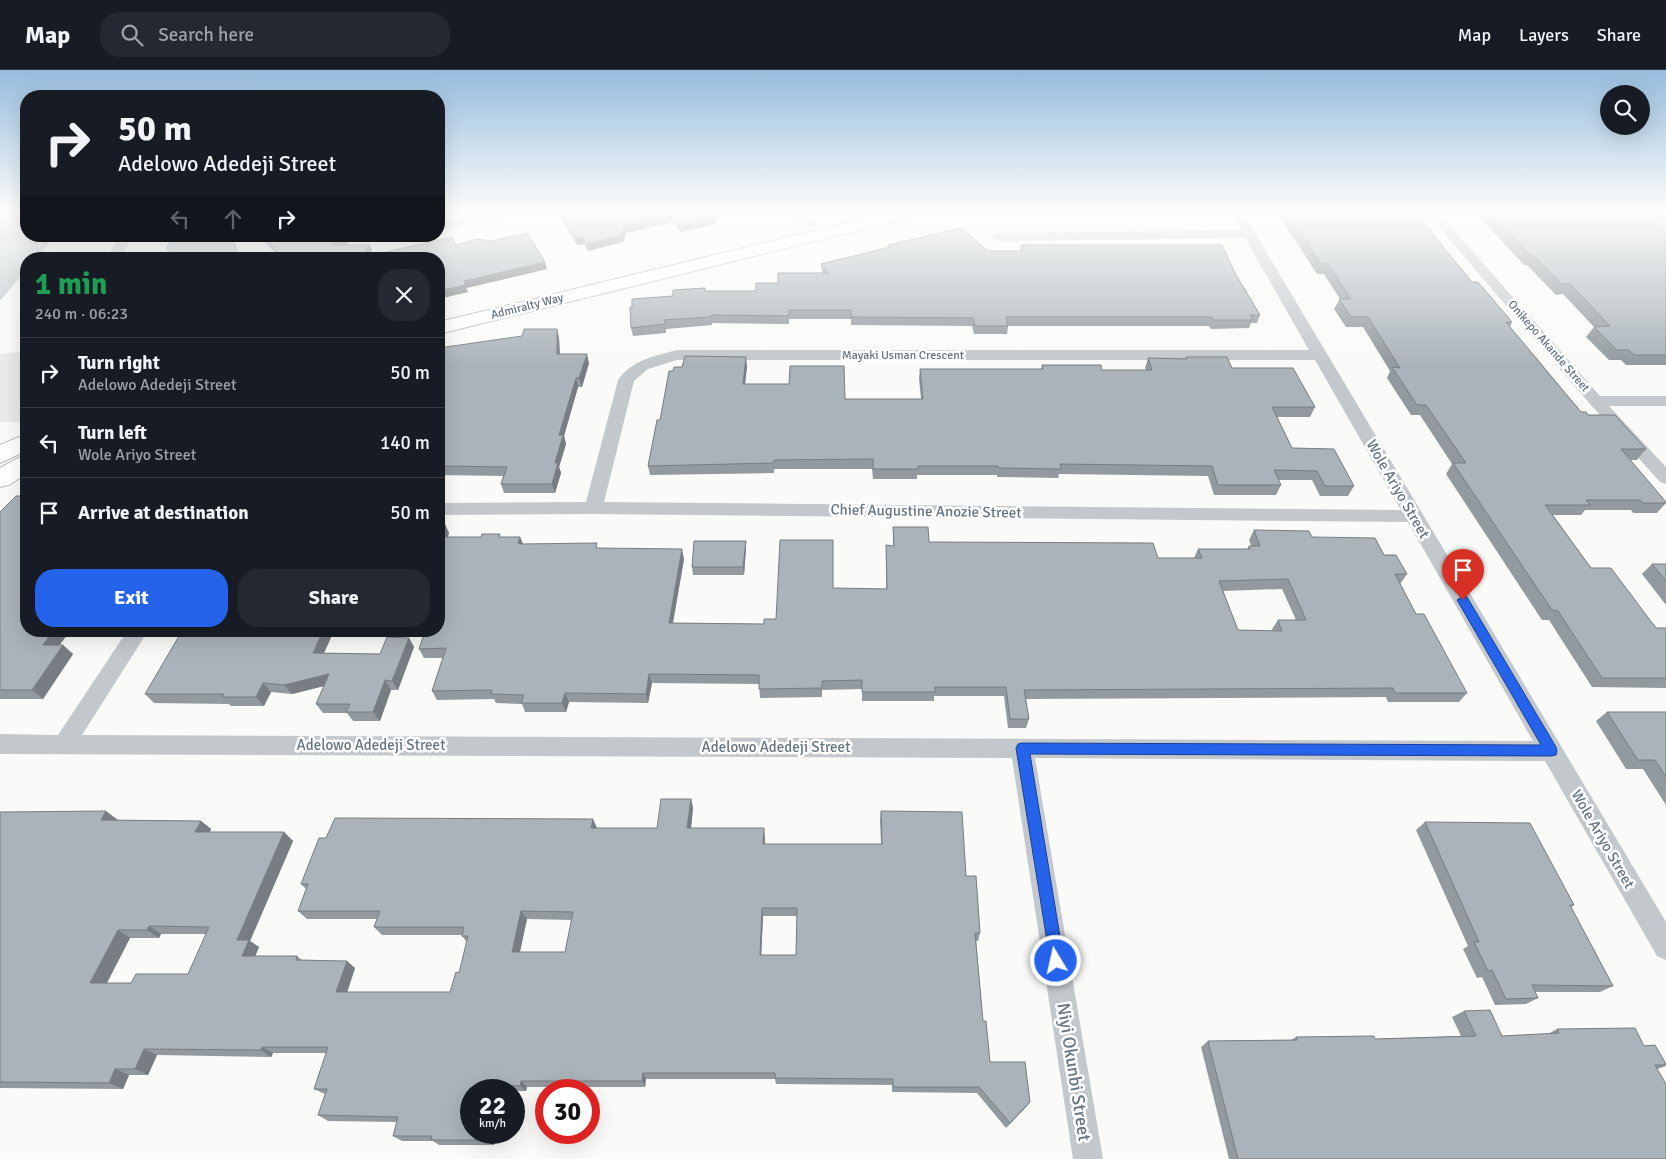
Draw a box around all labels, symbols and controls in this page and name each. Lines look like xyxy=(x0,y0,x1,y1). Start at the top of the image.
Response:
search box xyxy=(100,12,450,57)
text: Map xyxy=(25,20,70,50)
icon: search xyxy=(118,21,146,49)
text: Search here xyxy=(158,23,254,47)
text: Map xyxy=(1458,24,1491,46)
text: Layers xyxy=(1519,24,1569,46)
text: Share xyxy=(1597,24,1641,46)
map controls xyxy=(1600,85,1650,135)
button: search xyxy=(1600,85,1650,135)
text: 50 m xyxy=(118,107,192,150)
icon: right xyxy=(35,110,100,175)
text: Adelowo Adedeji Street xyxy=(118,150,336,177)
icon: left xyxy=(166,205,194,233)
icon: ahead xyxy=(219,205,247,233)
icon: right xyxy=(272,205,300,233)
text: 1 min xyxy=(35,266,107,303)
button: close xyxy=(378,269,430,321)
street label: Admiralty Way xyxy=(489,290,565,323)
street label: Onikepo Akande Street xyxy=(1505,297,1593,395)
text: 240 m · 06:23 xyxy=(35,304,128,324)
street label: Mayaki Usman Crescent xyxy=(842,348,964,363)
text: Turn right xyxy=(78,351,160,375)
icon: right xyxy=(35,359,63,387)
text: 50 m xyxy=(390,361,430,385)
text: Adelowo Adedeji Street xyxy=(78,375,237,395)
text: Turn left xyxy=(78,421,147,445)
icon: left xyxy=(35,429,63,457)
text: 140 m xyxy=(380,431,430,455)
street label: Wole Ariyo Street xyxy=(1362,436,1434,542)
text: Wole Ariyo Street xyxy=(78,445,196,465)
icon: arrive xyxy=(35,499,63,527)
street label: Chief Augustine Anozie Street xyxy=(830,500,1022,522)
text: Arrive at destination xyxy=(78,501,249,525)
text: 50 m xyxy=(390,501,430,525)
pin xyxy=(1442,549,1484,600)
icon: arrive xyxy=(1449,556,1477,584)
button: Exit xyxy=(35,569,228,627)
button: Share xyxy=(238,569,430,627)
street label: Adelowo Adedeji Street xyxy=(297,736,445,754)
street label: Adelowo Adedeji Street xyxy=(702,738,850,756)
street label: Wole Ariyo Street xyxy=(1567,786,1639,892)
position arrow xyxy=(1029,934,1081,986)
street label: Niyi Okunbi Street xyxy=(1052,1001,1096,1143)
speed limit sign: 30 xyxy=(535,1079,600,1144)
text: 22 xyxy=(479,1090,506,1121)
text: km/h xyxy=(479,1116,506,1131)

